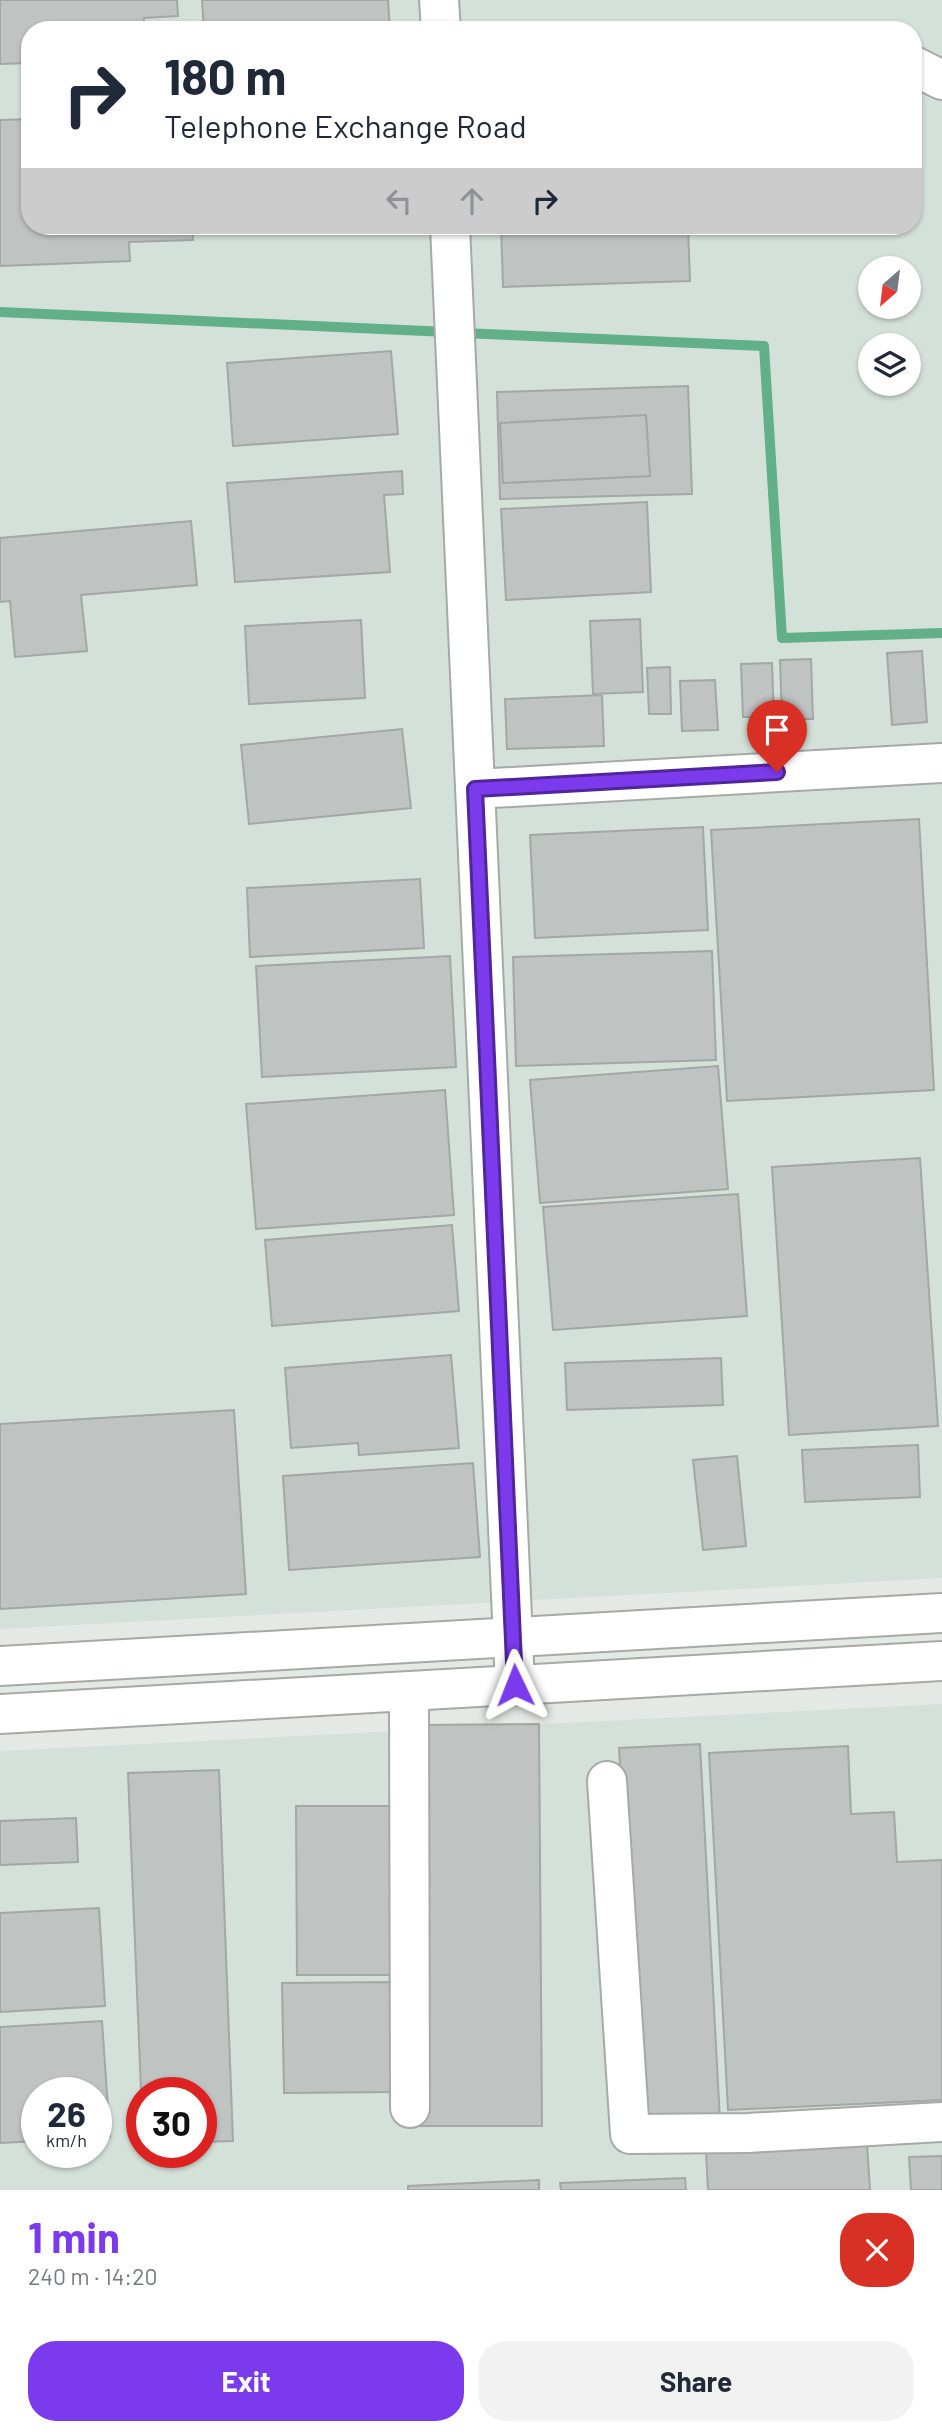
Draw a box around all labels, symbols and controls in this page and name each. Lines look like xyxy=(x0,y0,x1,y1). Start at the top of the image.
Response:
text: 180 m xyxy=(164,46,287,105)
icon: right xyxy=(49,49,140,140)
text: Telephone Exchange Road xyxy=(164,106,527,144)
icon: left xyxy=(380,182,418,220)
icon: ahead xyxy=(453,182,491,220)
icon: right xyxy=(526,182,564,220)
north arrow xyxy=(858,256,920,318)
map controls xyxy=(858,256,921,396)
button: layers xyxy=(858,333,921,396)
pin xyxy=(747,700,807,772)
icon: arrive xyxy=(758,711,796,749)
position arrow xyxy=(478,1648,552,1722)
speed limit sign: 30 xyxy=(126,2077,217,2168)
text: 26 xyxy=(47,2092,86,2134)
text: km/h xyxy=(46,2129,87,2151)
text: 1 min xyxy=(28,2211,120,2261)
button: close xyxy=(840,2213,914,2287)
text: 240 m · 14:20 xyxy=(28,2262,158,2290)
button: Exit xyxy=(28,2341,464,2421)
button: Share xyxy=(478,2341,914,2421)

